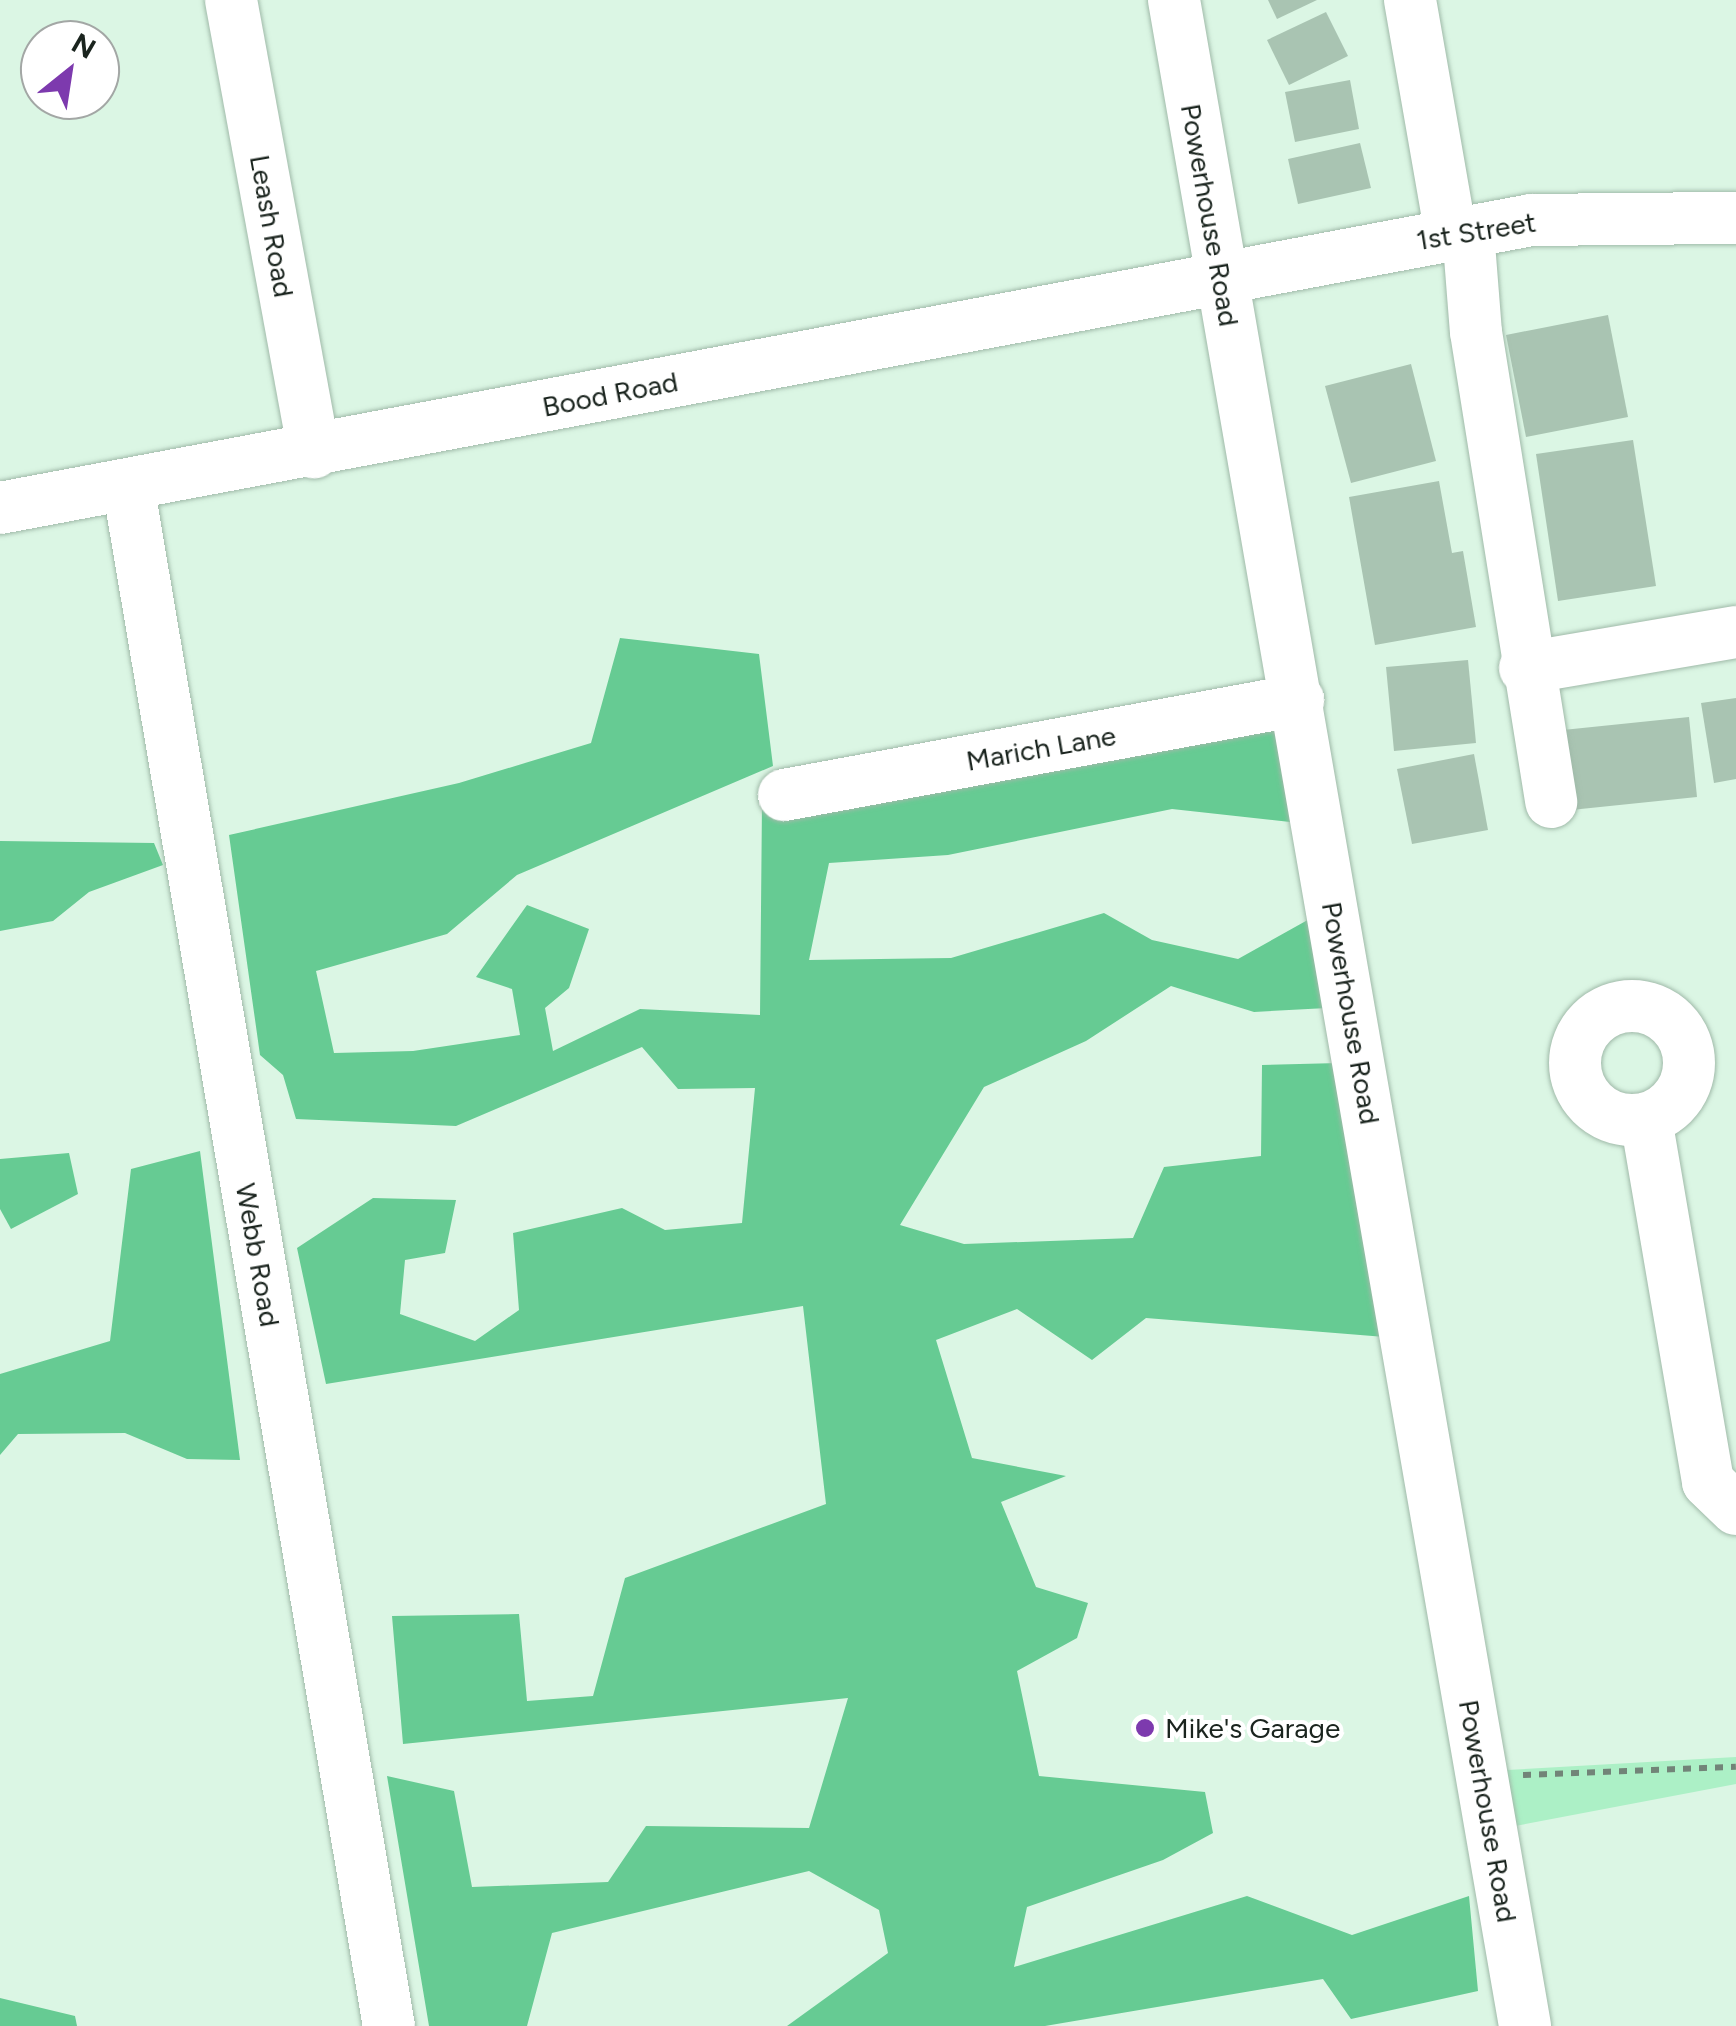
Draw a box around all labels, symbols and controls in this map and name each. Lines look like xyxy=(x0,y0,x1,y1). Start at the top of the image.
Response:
north arrow xyxy=(20,20,120,120)
text: N xyxy=(66,26,102,66)
street label: Powerhouse Road xyxy=(1174,101,1246,329)
street label: Leash Road xyxy=(243,152,301,300)
street label: 1st Street xyxy=(1414,205,1538,257)
street label: Bood Road xyxy=(539,364,681,424)
street label: Marich Lane xyxy=(964,718,1118,778)
street label: Powerhouse Road xyxy=(1315,899,1387,1127)
street label: Webb Road xyxy=(229,1181,287,1329)
street label: Powerhouse Road xyxy=(1452,1697,1524,1925)
place label: Mike's Garage xyxy=(1165,1711,1340,1745)
marker: Mike's Garage xyxy=(1134,1717,1156,1739)

